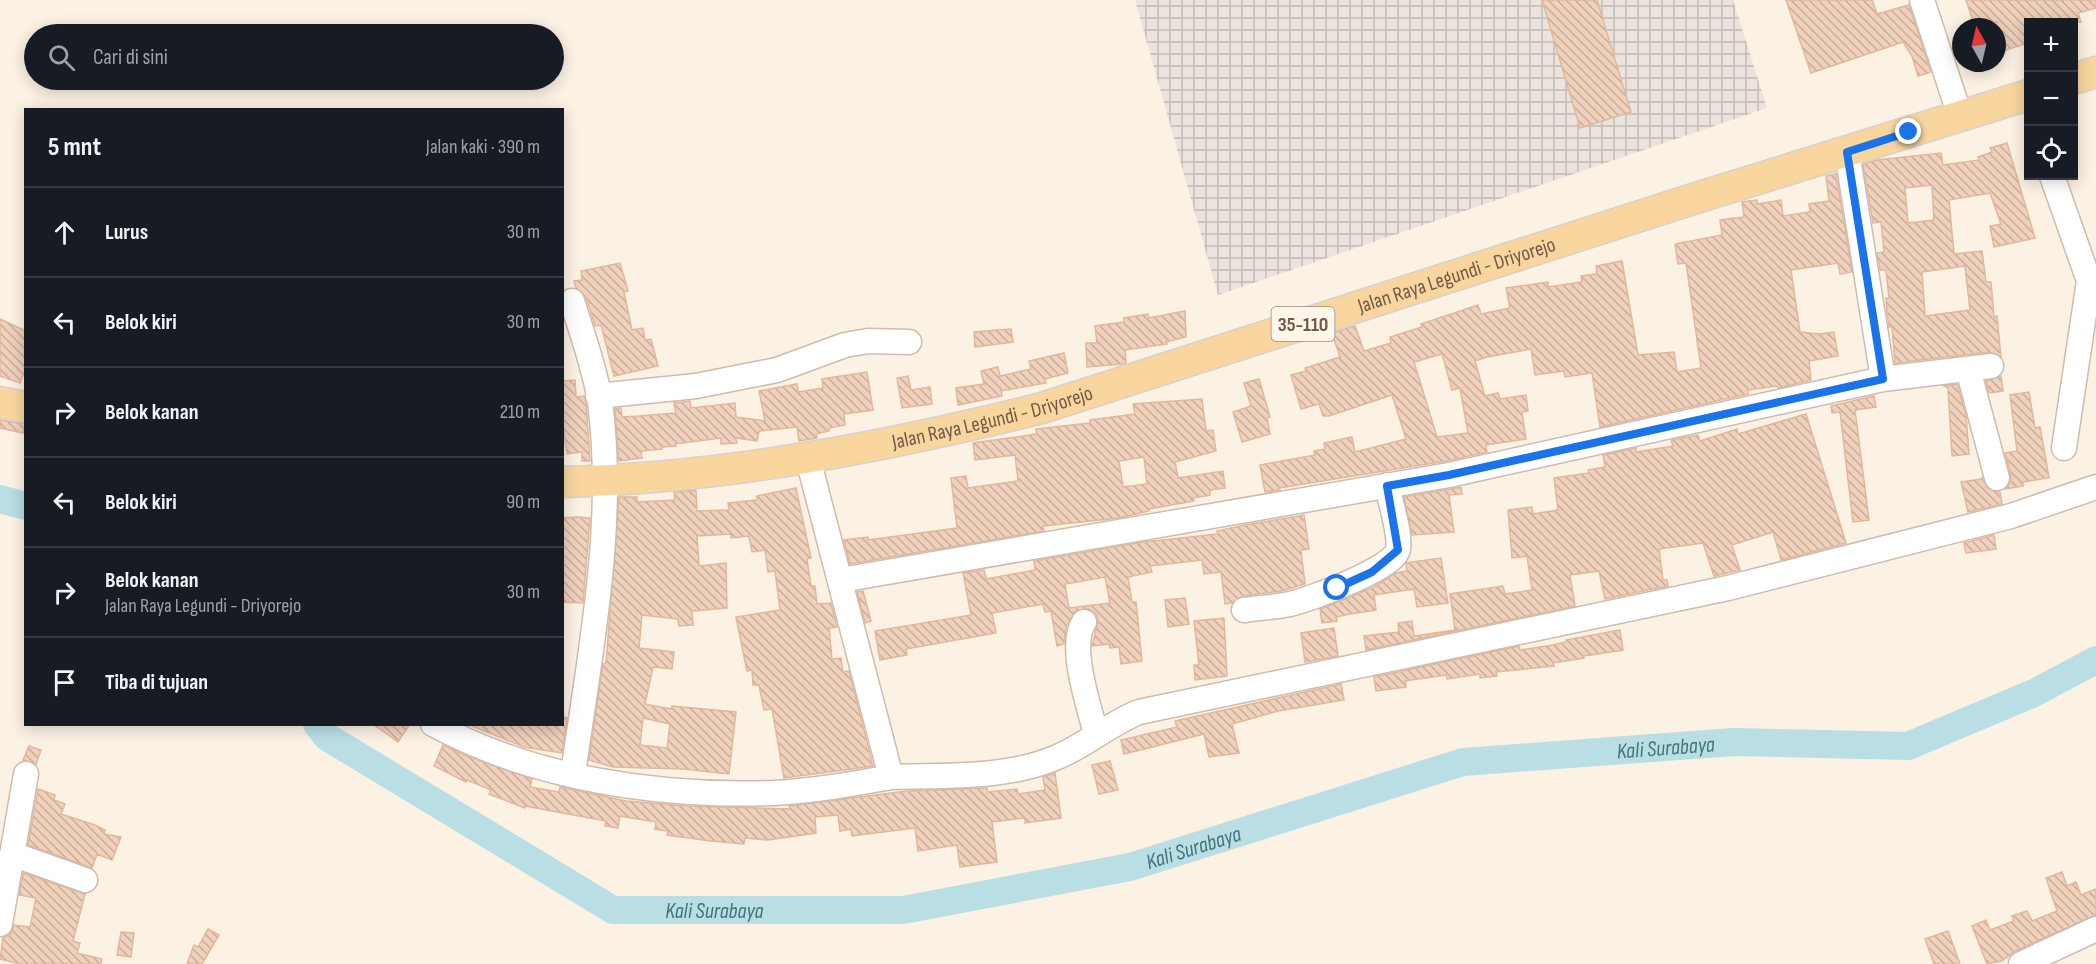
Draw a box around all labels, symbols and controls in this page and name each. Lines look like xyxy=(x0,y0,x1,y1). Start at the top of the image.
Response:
north arrow xyxy=(1952,18,2006,72)
map controls xyxy=(2024,18,2078,180)
button: + xyxy=(2024,18,2078,72)
search box xyxy=(24,24,564,90)
icon: search xyxy=(45,41,78,74)
text: Cari di sini xyxy=(93,44,168,71)
button: − xyxy=(2024,72,2078,126)
route end xyxy=(1895,118,1921,144)
button: locate xyxy=(2024,126,2078,180)
text: 5 mnt xyxy=(48,132,101,163)
text: Jalan kaki · 390 m xyxy=(426,135,540,159)
icon: ahead xyxy=(48,216,81,249)
text: Lurus xyxy=(105,219,148,246)
text: 30 m xyxy=(507,220,540,244)
street label: Jalan Raya Legundi - Driyorejo xyxy=(1354,232,1559,319)
icon: left xyxy=(48,306,81,339)
road number: 35-110 xyxy=(1272,307,1334,341)
text: Belok kiri xyxy=(105,309,177,336)
text: 30 m xyxy=(507,310,540,334)
street label: Jalan Raya Legundi - Driyorejo xyxy=(889,381,1096,455)
icon: right xyxy=(48,396,81,429)
text: Belok kanan xyxy=(105,399,198,426)
text: 210 m xyxy=(500,400,540,424)
icon: left xyxy=(48,486,81,519)
text: Belok kiri xyxy=(105,489,177,516)
text: 90 m xyxy=(506,490,540,514)
text: Belok kanan xyxy=(105,567,198,594)
route start xyxy=(1323,574,1349,600)
icon: right xyxy=(48,576,81,609)
text: 30 m xyxy=(507,580,540,604)
text: Jalan Raya Legundi - Driyorejo xyxy=(105,594,301,618)
icon: arrive xyxy=(48,666,81,699)
text: Tiba di tujuan xyxy=(105,669,208,696)
water label: Kali Surabaya xyxy=(1616,731,1716,766)
water label: Kali Surabaya xyxy=(1143,821,1245,876)
water label: Kali Surabaya xyxy=(665,898,763,925)

